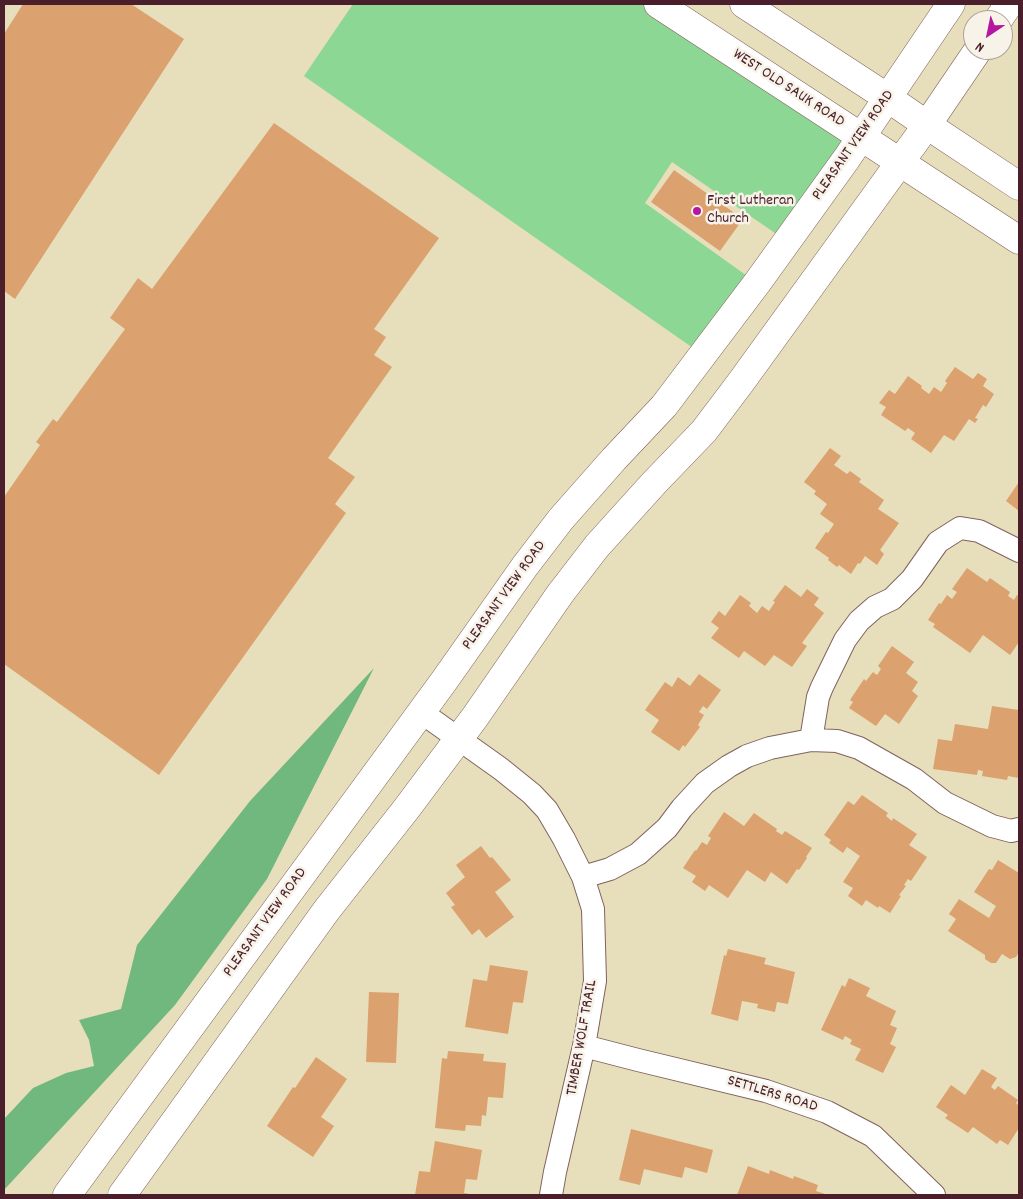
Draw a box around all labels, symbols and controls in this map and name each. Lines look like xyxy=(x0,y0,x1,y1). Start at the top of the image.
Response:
north arrow xyxy=(963,10,1013,60)
text: N xyxy=(972,36,989,57)
street label: WEST OLD SAUK ROAD xyxy=(728,46,848,132)
street label: PLEASANT VIEW ROAD xyxy=(809,87,899,205)
place label: First Lutheran Church xyxy=(707,192,794,230)
marker: First Lutheran Church xyxy=(691,205,703,217)
street label: PLEASANT VIEW ROAD xyxy=(459,538,551,654)
street label: PLEASANT VIEW ROAD xyxy=(220,865,312,981)
street label: TIMBER WOLF TRAIL xyxy=(563,979,603,1097)
street label: SETTLERS ROAD xyxy=(725,1072,819,1118)

